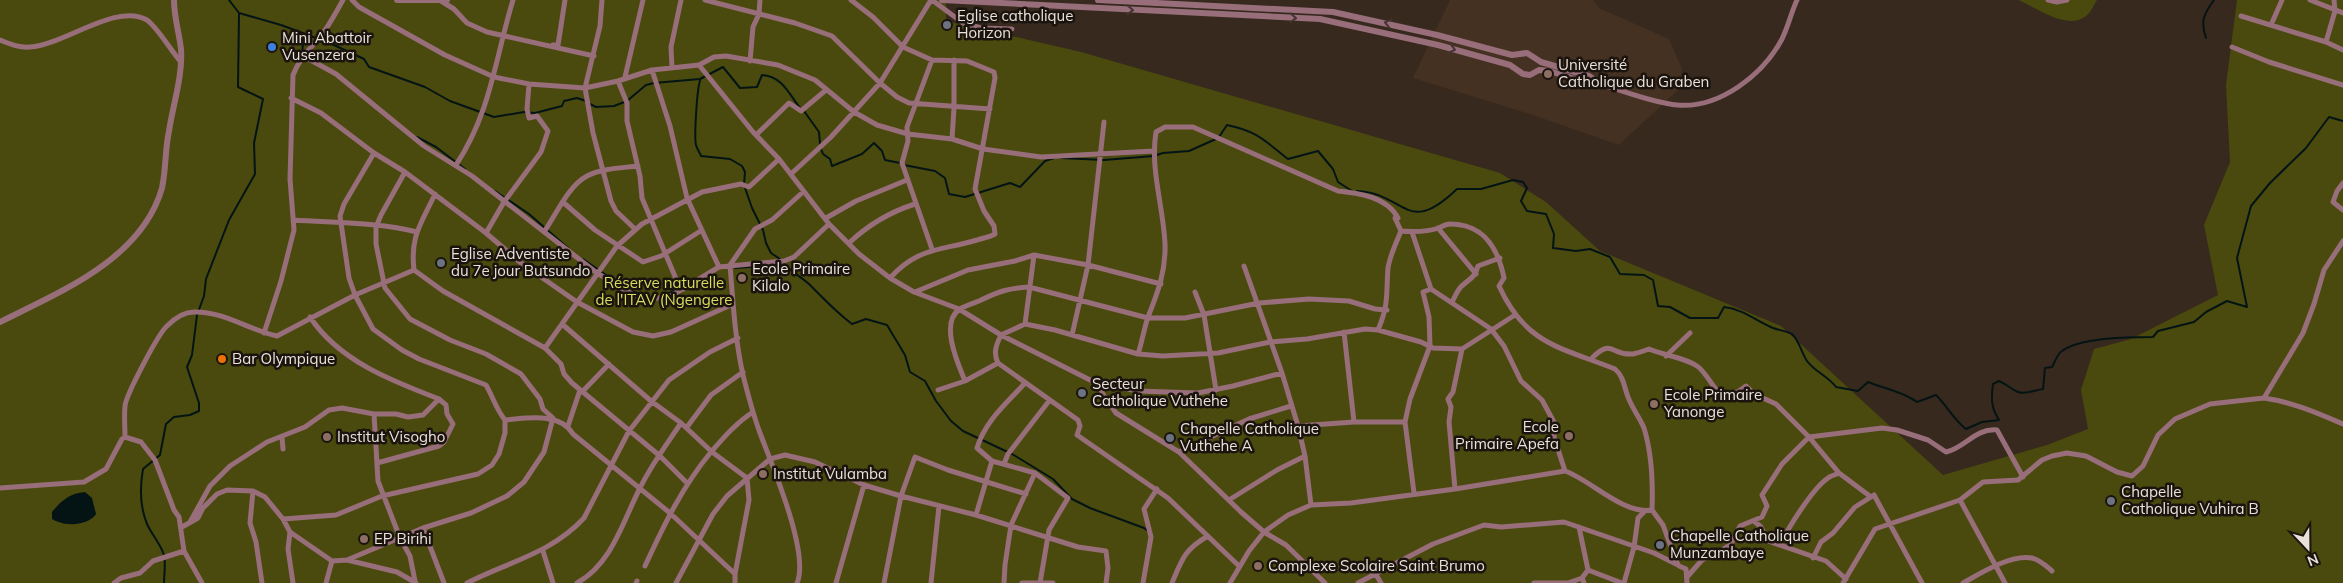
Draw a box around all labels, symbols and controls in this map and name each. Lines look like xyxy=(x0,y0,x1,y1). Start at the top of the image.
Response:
one-way arrow xyxy=(1127,4,1135,15)
place label: Eglise catholique Horizon xyxy=(957,6,1073,42)
one-way arrow xyxy=(1289,12,1297,23)
one-way arrow xyxy=(1384,18,1393,29)
marker: Eglise catholique Horizon xyxy=(941,19,953,31)
place label: Mini Abattoir Vusenzera xyxy=(282,28,372,64)
marker: Mini Abattoir Vusenzera xyxy=(266,41,278,53)
one-way arrow xyxy=(1447,43,1456,54)
place label: Université Catholique du Graben xyxy=(1558,55,1709,91)
marker: Université Catholique du Graben xyxy=(1542,68,1554,80)
place label: Eglise Adventiste du 7e jour Butsundo xyxy=(451,244,590,280)
marker: Eglise Adventiste du 7e jour Butsundo xyxy=(435,257,447,269)
place label: Ecole Primaire Kilalo xyxy=(752,259,850,295)
marker: Ecole Primaire Kilalo xyxy=(736,272,748,284)
park label: Réserve naturelle de l'ITAV (Ngengere xyxy=(595,273,733,309)
place label: Bar Olympique xyxy=(232,349,335,368)
marker: Bar Olympique xyxy=(216,353,228,365)
place label: Secteur Catholique Vuthehe xyxy=(1092,374,1228,410)
place label: Ecole Primaire Yanonge xyxy=(1663,385,1762,421)
marker: Secteur Catholique Vuthehe xyxy=(1076,387,1088,399)
marker: Ecole Primaire Yanonge xyxy=(1648,398,1660,410)
place label: Ecole Primaire Apefa xyxy=(1455,417,1559,453)
place label: Chapelle Catholique Vuthehe A xyxy=(1180,419,1319,455)
place label: Institut Visogho xyxy=(337,427,445,446)
marker: Ecole Primaire Apefa xyxy=(1563,430,1575,442)
marker: Institut Visogho xyxy=(321,431,333,443)
marker: Chapelle Catholique Vuthehe A xyxy=(1164,432,1176,444)
place label: Institut Vulamba xyxy=(773,464,887,483)
marker: Institut Vulamba xyxy=(757,468,769,480)
place label: Chapelle Catholique Vuhira B xyxy=(2121,482,2259,518)
marker: Chapelle Catholique Vuhira B xyxy=(2105,495,2117,507)
north arrow xyxy=(2283,523,2333,573)
place label: Chapelle Catholique Munzambaye xyxy=(1670,526,1809,562)
place label: EP Birihi xyxy=(374,529,432,548)
marker: EP Birihi xyxy=(358,533,370,545)
marker: Chapelle Catholique Munzambaye xyxy=(1654,539,1666,551)
text: N xyxy=(2305,550,2321,570)
place label: Complexe Scolaire Saint Brumo xyxy=(1268,556,1485,575)
marker: Complexe Scolaire Saint Brumo xyxy=(1252,560,1264,572)

